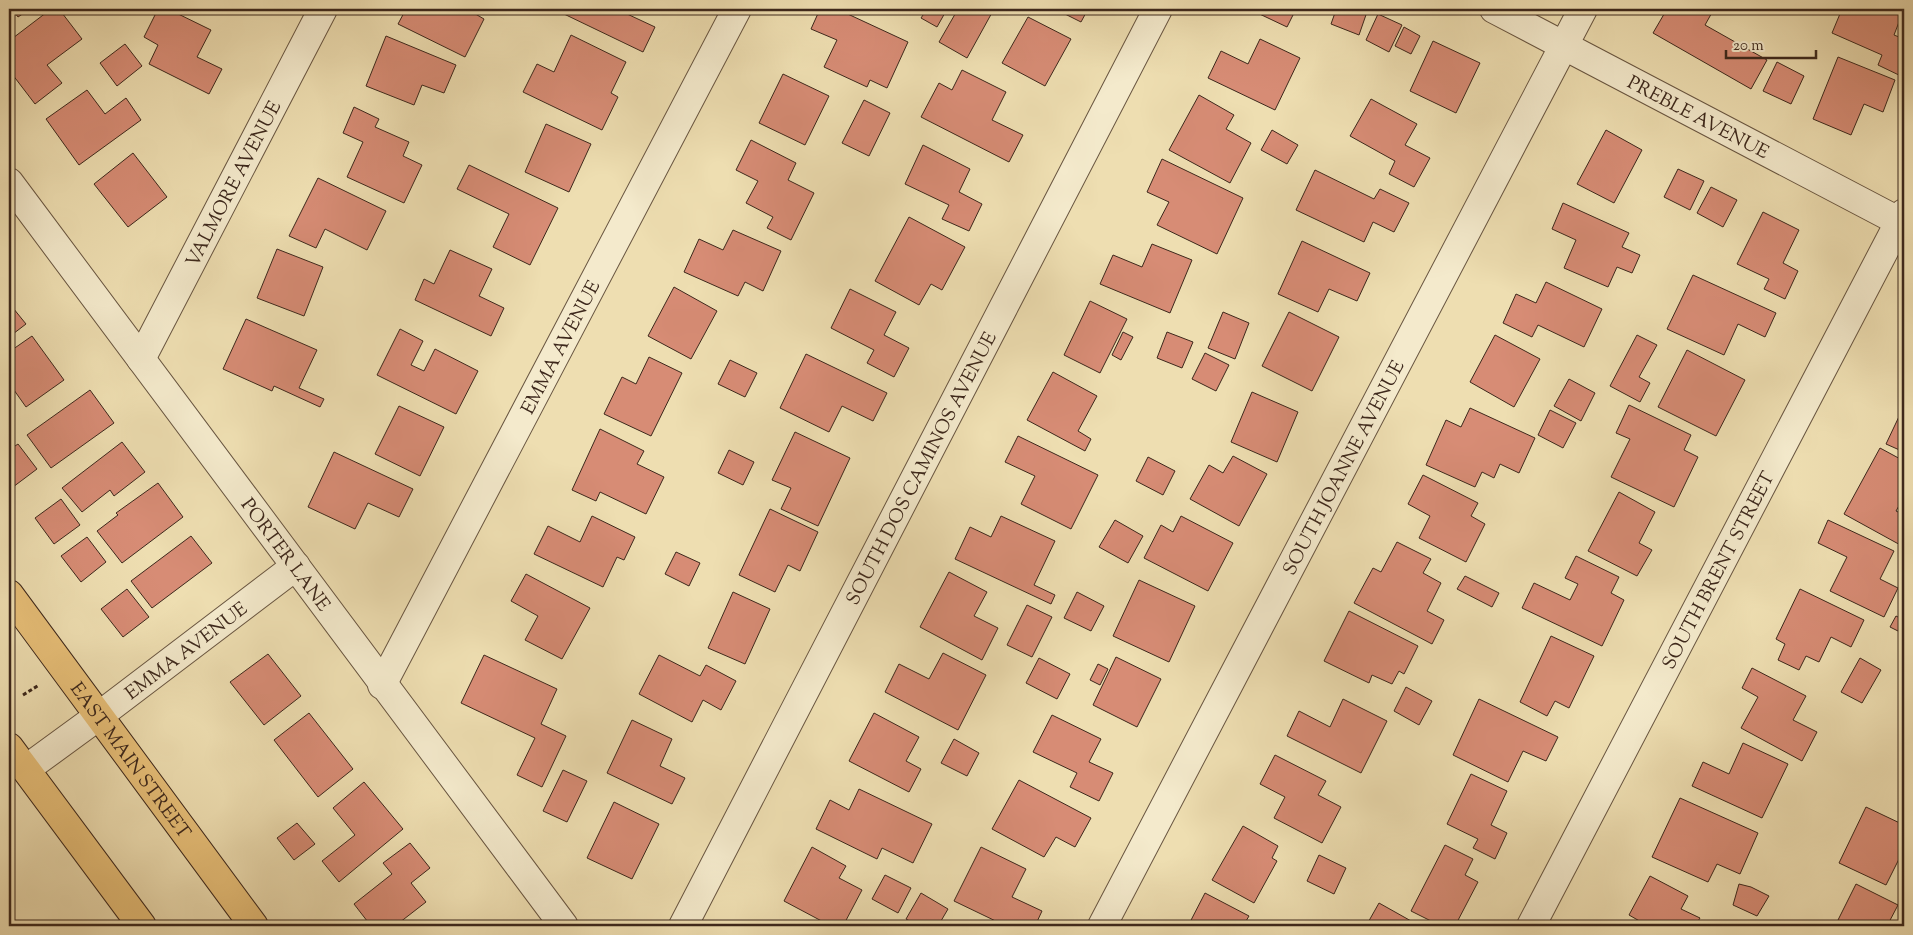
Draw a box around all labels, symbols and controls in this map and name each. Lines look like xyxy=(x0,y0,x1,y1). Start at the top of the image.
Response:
scale bar xyxy=(1726,28,1816,60)
text: 20 m xyxy=(1733,36,1764,57)
street label: PREBLE AVENUE xyxy=(1622,70,1773,167)
street label: VALMORE AVENUE xyxy=(180,96,289,272)
street label: EMMA AVENUE xyxy=(516,276,608,420)
street label: SOUTH DOS CAMINOS AVENUE xyxy=(841,327,1005,610)
street label: SOUTH JOANNE AVENUE xyxy=(1277,356,1413,581)
street label: SOUTH BRENT STREET xyxy=(1657,467,1782,675)
street label: PORTER LANE xyxy=(233,493,336,618)
street label: EMMA AVENUE xyxy=(120,596,254,707)
street label: EAST MAIN STREET xyxy=(62,677,196,845)

